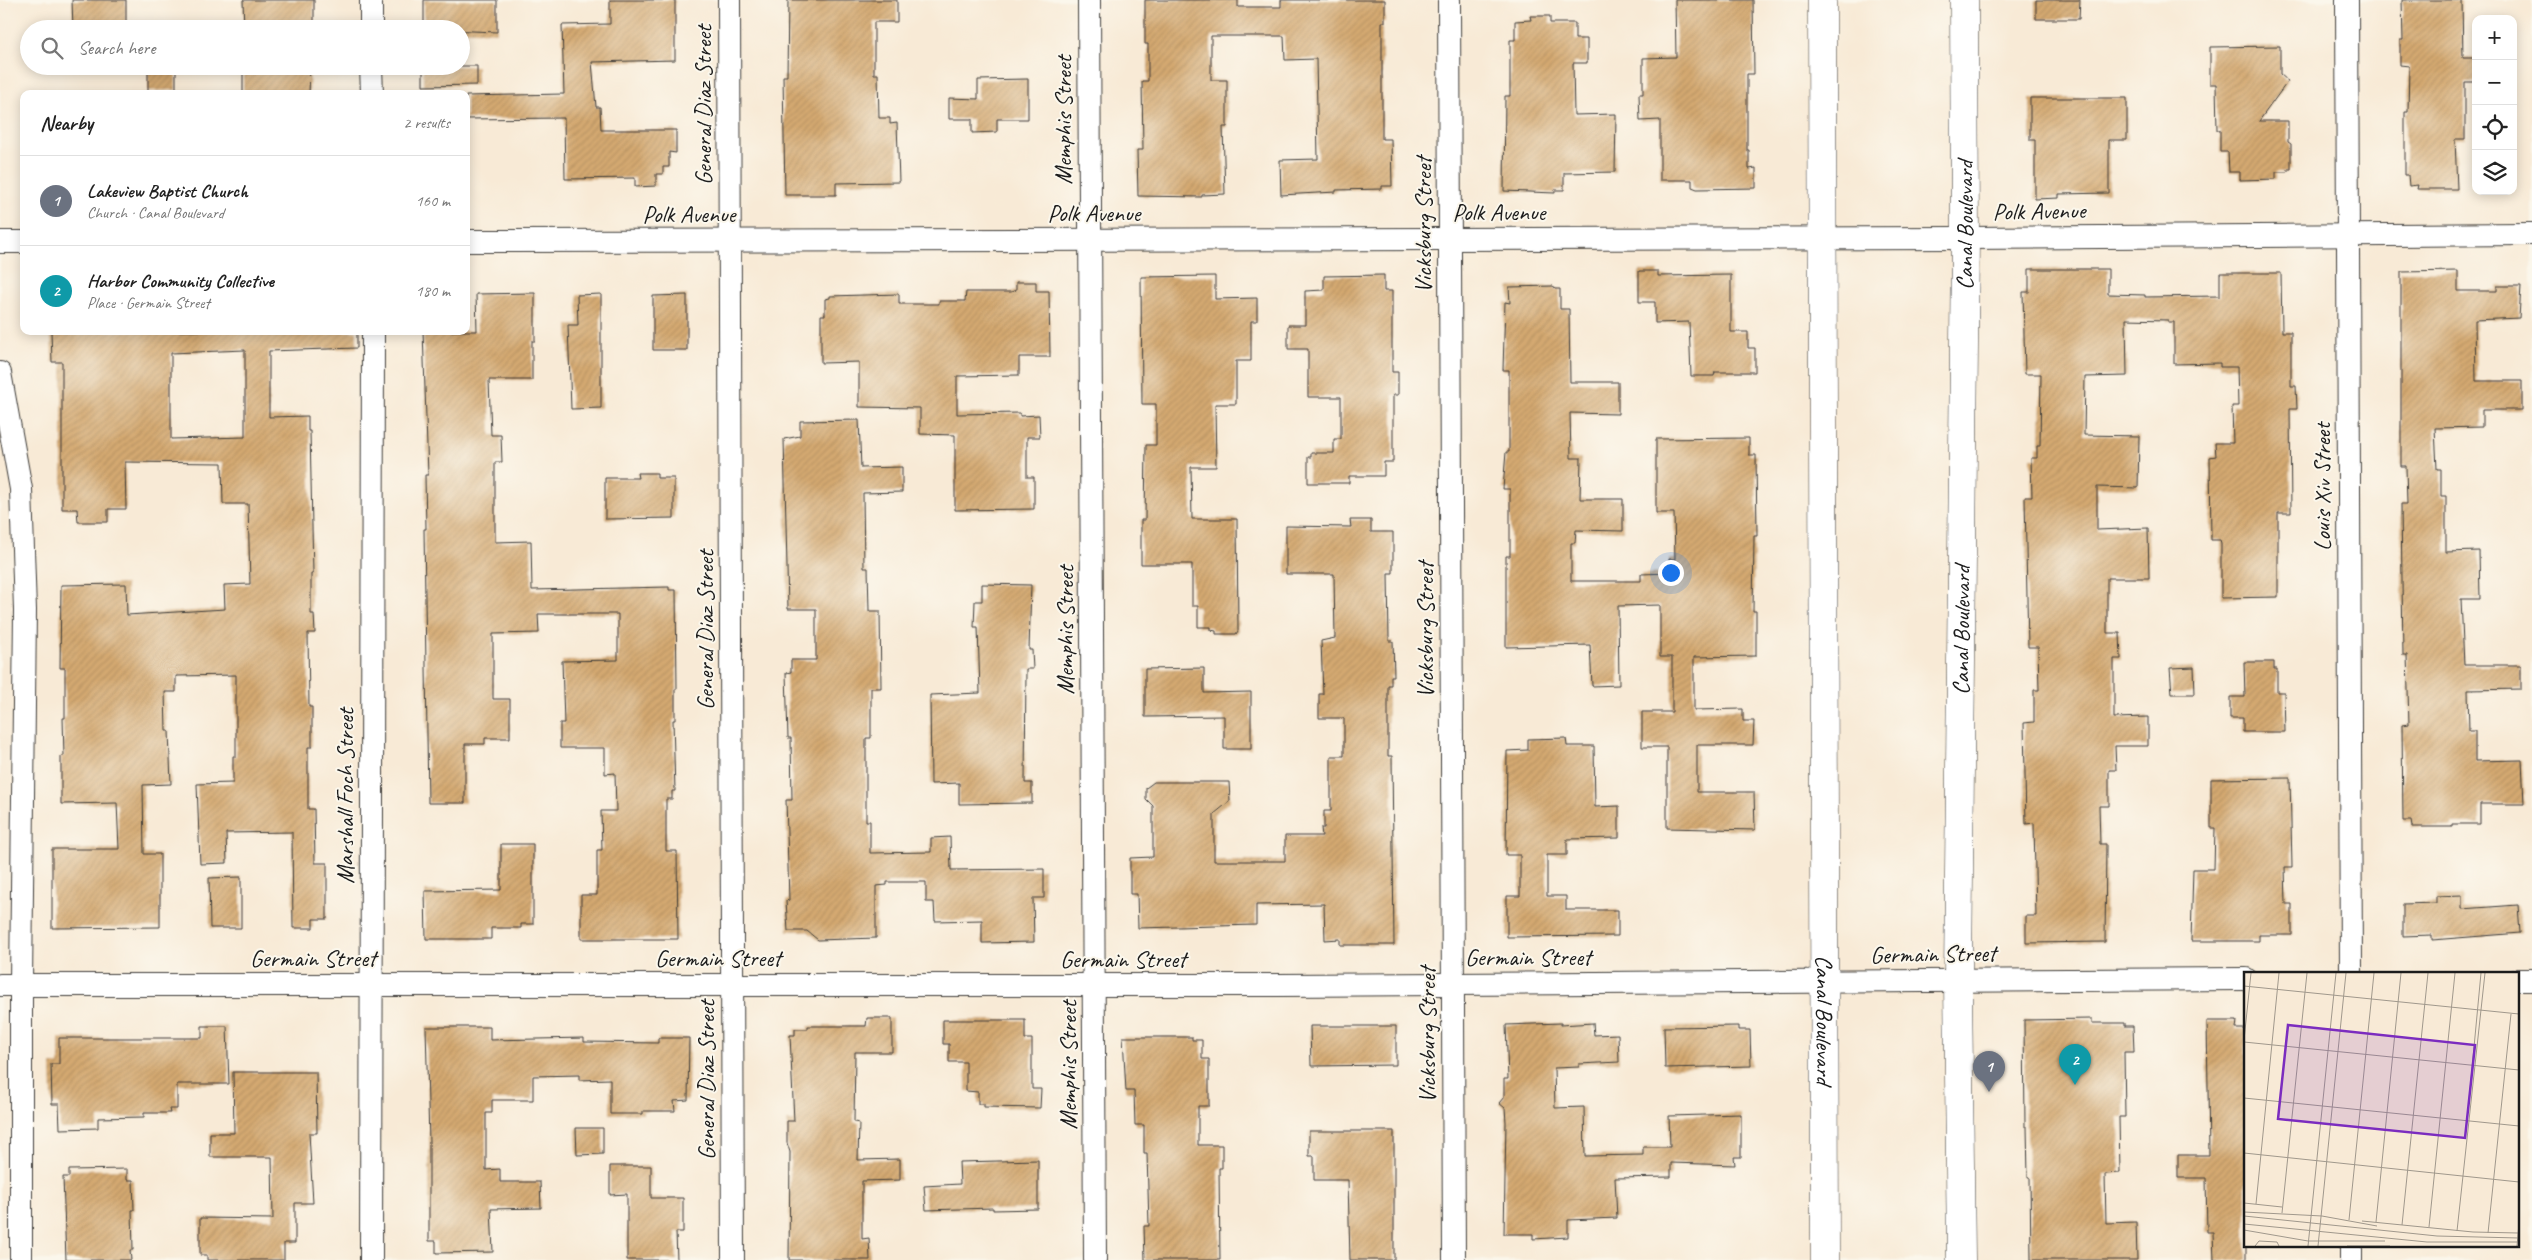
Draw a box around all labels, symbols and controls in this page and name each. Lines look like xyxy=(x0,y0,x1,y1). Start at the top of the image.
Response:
map controls xyxy=(2472,15,2517,195)
button: + xyxy=(2472,15,2517,60)
search box xyxy=(20,20,470,75)
street label: General Diaz Street xyxy=(688,23,718,185)
icon: search xyxy=(38,34,66,62)
text: Search here xyxy=(78,36,155,60)
street label: Memphis Street xyxy=(1048,54,1078,184)
button: − xyxy=(2472,60,2517,105)
button: locate xyxy=(2472,105,2517,150)
text: Nearby xyxy=(40,110,93,136)
text: 2 results xyxy=(403,113,450,133)
button: layers xyxy=(2472,150,2517,195)
street label: Vicksburg Street xyxy=(1408,154,1438,293)
street label: Canal Boulevard xyxy=(1950,157,1980,290)
text: Lakeview Baptist Church xyxy=(87,179,248,203)
text: 1 xyxy=(52,191,60,211)
text: 160 m xyxy=(416,191,450,211)
street label: Polk Avenue xyxy=(1992,195,2088,227)
street label: Polk Avenue xyxy=(1453,197,1548,227)
street label: Polk Avenue xyxy=(1048,198,1143,228)
street label: Polk Avenue xyxy=(643,199,738,229)
text: Church · Canal Boulevard xyxy=(87,203,224,223)
text: Harbor Community Collective xyxy=(87,269,274,293)
text: 2 xyxy=(52,281,60,301)
text: 180 m xyxy=(416,281,450,301)
text: Place · Germain Street xyxy=(87,293,210,313)
street label: Louis Xiv Street xyxy=(2307,421,2337,551)
street label: General Diaz Street xyxy=(690,548,720,710)
street label: Vicksburg Street xyxy=(1410,559,1440,698)
your location xyxy=(1658,560,1684,586)
street label: Canal Boulevard xyxy=(1946,562,1977,695)
street label: Memphis Street xyxy=(1050,564,1080,694)
street label: Marshall Foch Street xyxy=(330,706,360,884)
street label: Germain Street xyxy=(1870,938,1999,970)
street label: Germain Street xyxy=(1465,942,1594,972)
street label: Germain Street xyxy=(250,943,379,973)
street label: Germain Street xyxy=(655,943,784,973)
street label: Germain Street xyxy=(1060,944,1189,974)
street label: Canal Boulevard xyxy=(1809,955,1840,1088)
street label: Vicksburg Street xyxy=(1412,964,1442,1103)
inset map xyxy=(2244,972,2520,1248)
street label: General Diaz Street xyxy=(691,998,721,1160)
street label: Memphis Street xyxy=(1053,999,1083,1129)
pin: 2 xyxy=(2059,1044,2091,1085)
pin: 1 xyxy=(1973,1051,2005,1092)

